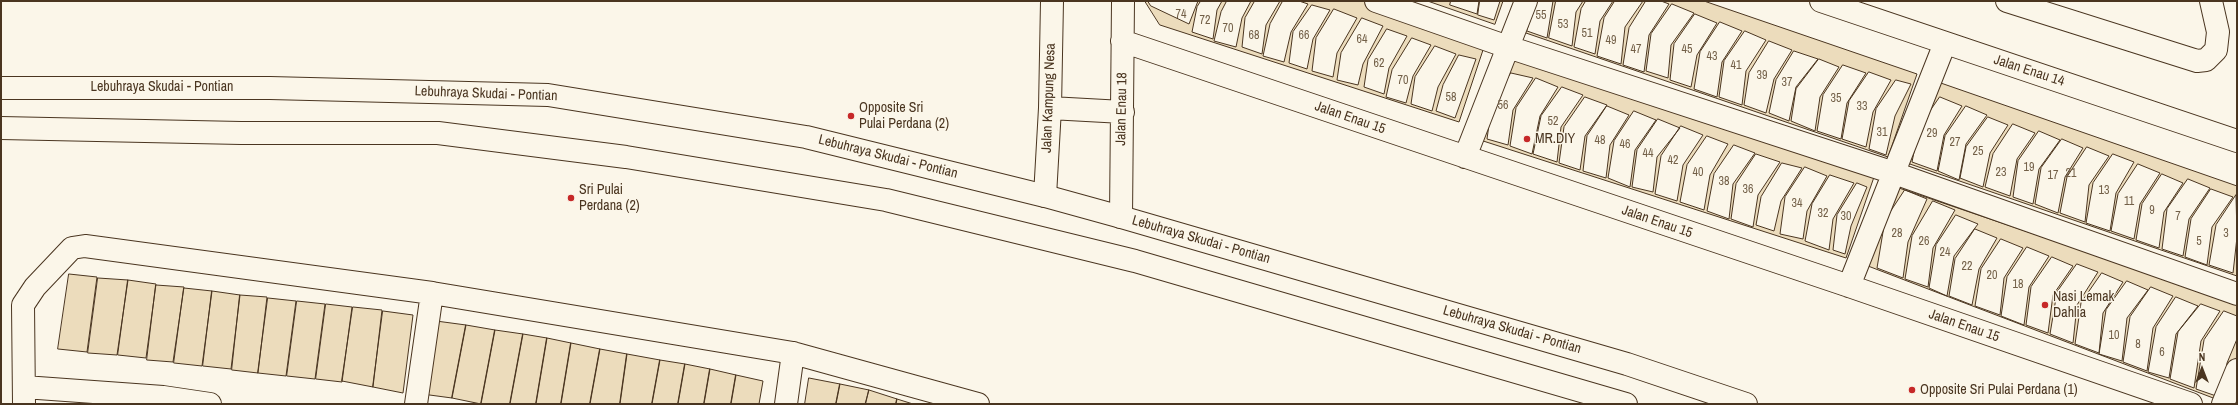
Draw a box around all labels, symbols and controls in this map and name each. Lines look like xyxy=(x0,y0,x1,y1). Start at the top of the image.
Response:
house number: 74 xyxy=(1176,8,1186,22)
house number: 55 xyxy=(1536,9,1546,23)
house number: 72 xyxy=(1200,14,1210,28)
house number: 53 xyxy=(1558,18,1568,32)
house number: 70 xyxy=(1223,22,1233,36)
house number: 51 xyxy=(1582,27,1592,41)
house number: 68 xyxy=(1249,29,1259,43)
house number: 66 xyxy=(1299,29,1309,43)
house number: 64 xyxy=(1357,33,1367,47)
house number: 49 xyxy=(1606,34,1616,48)
street label: Jalan Kampung Nesa xyxy=(1039,43,1059,153)
house number: 47 xyxy=(1631,43,1641,57)
house number: 45 xyxy=(1682,43,1692,57)
house number: 43 xyxy=(1707,50,1717,64)
street label: Jalan Enau 14 xyxy=(1991,52,2067,90)
house number: 62 xyxy=(1374,57,1384,71)
house number: 41 xyxy=(1731,59,1741,73)
house number: 39 xyxy=(1757,69,1767,83)
street label: Jalan Enau 18 xyxy=(1113,72,1131,146)
house number: 70 xyxy=(1398,74,1408,88)
house number: 37 xyxy=(1782,76,1792,90)
street label: Lebuhraya Skudai - Pontian xyxy=(91,79,233,95)
street label: Lebuhraya Skudai - Pontian xyxy=(414,83,558,105)
house number: 58 xyxy=(1446,91,1456,105)
house number: 35 xyxy=(1831,92,1841,106)
street label: Jalan Enau 15 xyxy=(1313,98,1387,138)
house number: 56 xyxy=(1498,99,1508,113)
place label: Opposite Sri Pulai Perdana (2) xyxy=(859,100,949,132)
house number: 33 xyxy=(1857,100,1867,114)
marker: Opposite Sri Pulai Perdana (2) xyxy=(846,111,856,121)
house number: 52 xyxy=(1548,115,1558,129)
house number: 31 xyxy=(1877,126,1887,140)
house number: 29 xyxy=(1927,127,1937,141)
place label: MR.DIY xyxy=(1535,131,1575,147)
street label: Lebuhraya Skudai - Pontian xyxy=(817,132,959,182)
marker: MR.DIY xyxy=(1522,134,1532,144)
house number: 48 xyxy=(1595,134,1605,148)
house number: 27 xyxy=(1950,136,1960,150)
house number: 46 xyxy=(1620,138,1630,152)
house number: 25 xyxy=(1973,145,1983,159)
house number: 44 xyxy=(1643,147,1653,161)
house number: 42 xyxy=(1668,154,1678,168)
house number: 19 xyxy=(2024,161,2034,175)
house number: 40 xyxy=(1693,166,1703,180)
house number: 23 xyxy=(1996,166,2006,180)
house number: 21 xyxy=(2066,167,2076,181)
house number: 17 xyxy=(2048,169,2058,183)
house number: 38 xyxy=(1719,175,1729,189)
place label: Sri Pulai Perdana (2) xyxy=(579,182,640,214)
house number: 36 xyxy=(1743,183,1753,197)
house number: 13 xyxy=(2099,184,2109,198)
marker: Sri Pulai Perdana (2) xyxy=(566,193,576,203)
house number: 11 xyxy=(2124,195,2134,209)
house number: 34 xyxy=(1792,197,1802,211)
street label: Jalan Enau 15 xyxy=(1620,202,1694,242)
house number: 9 xyxy=(2149,204,2155,218)
house number: 32 xyxy=(1818,207,1828,221)
house number: 30 xyxy=(1841,210,1851,224)
house number: 7 xyxy=(2175,210,2181,224)
street label: Lebuhraya Skudai - Pontian xyxy=(1130,212,1272,268)
house number: 28 xyxy=(1892,227,1902,241)
house number: 3 xyxy=(2223,227,2229,241)
house number: 26 xyxy=(1919,235,1929,249)
house number: 5 xyxy=(2196,235,2202,249)
house number: 24 xyxy=(1940,246,1950,260)
house number: 22 xyxy=(1962,260,1972,274)
house number: 20 xyxy=(1987,269,1997,283)
house number: 18 xyxy=(2013,278,2023,292)
place label: Nasi Lemak Dahlia xyxy=(2053,289,2114,322)
marker: Nasi Lemak Dahlia xyxy=(2040,300,2050,310)
street label: Lebuhraya Skudai - Pontian xyxy=(1441,302,1583,358)
street label: Jalan Enau 15 xyxy=(1927,306,2001,346)
house number: 10 xyxy=(2109,329,2119,343)
house number: 8 xyxy=(2135,338,2141,352)
house number: 6 xyxy=(2159,346,2165,360)
north arrow xyxy=(2182,349,2222,389)
text: N xyxy=(2199,350,2205,364)
place label: Opposite Sri Pulai Perdana (1) xyxy=(1920,382,2078,398)
marker: Opposite Sri Pulai Perdana (1) xyxy=(1907,385,1917,395)

